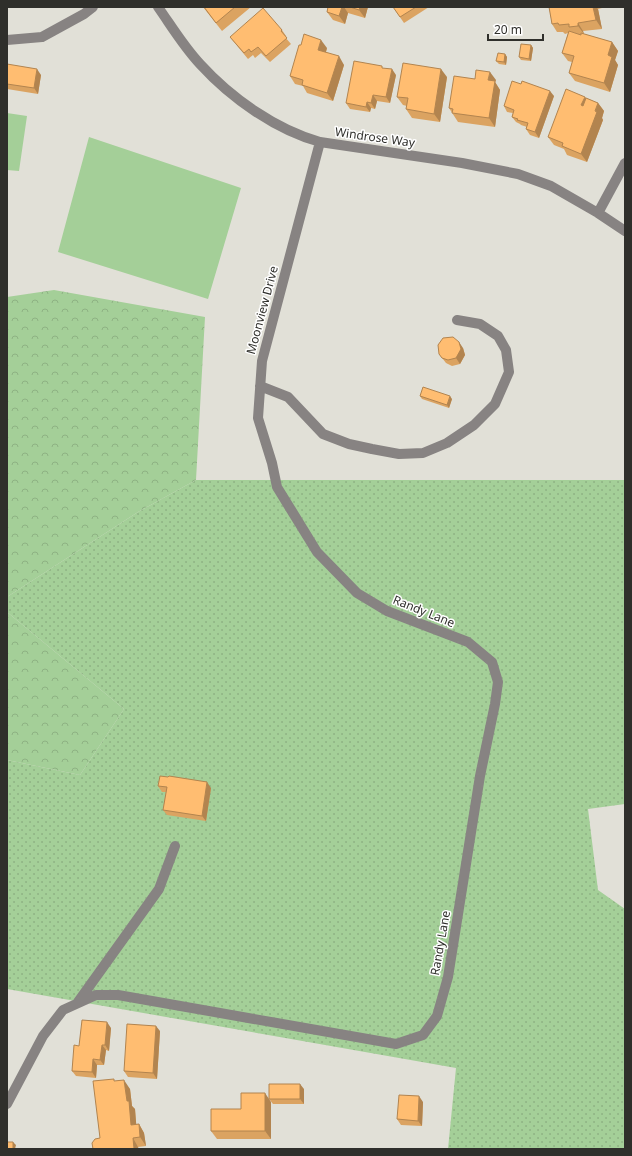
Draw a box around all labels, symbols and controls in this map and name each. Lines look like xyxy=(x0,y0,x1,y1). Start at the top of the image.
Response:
scale bar xyxy=(488,16,543,42)
text: 20 m xyxy=(494,21,522,38)
street label: Windrose Way xyxy=(334,123,417,151)
street label: Moonview Drive xyxy=(242,264,282,356)
street label: Randy Lane xyxy=(390,591,458,631)
street label: Randy Lane xyxy=(426,909,454,977)

